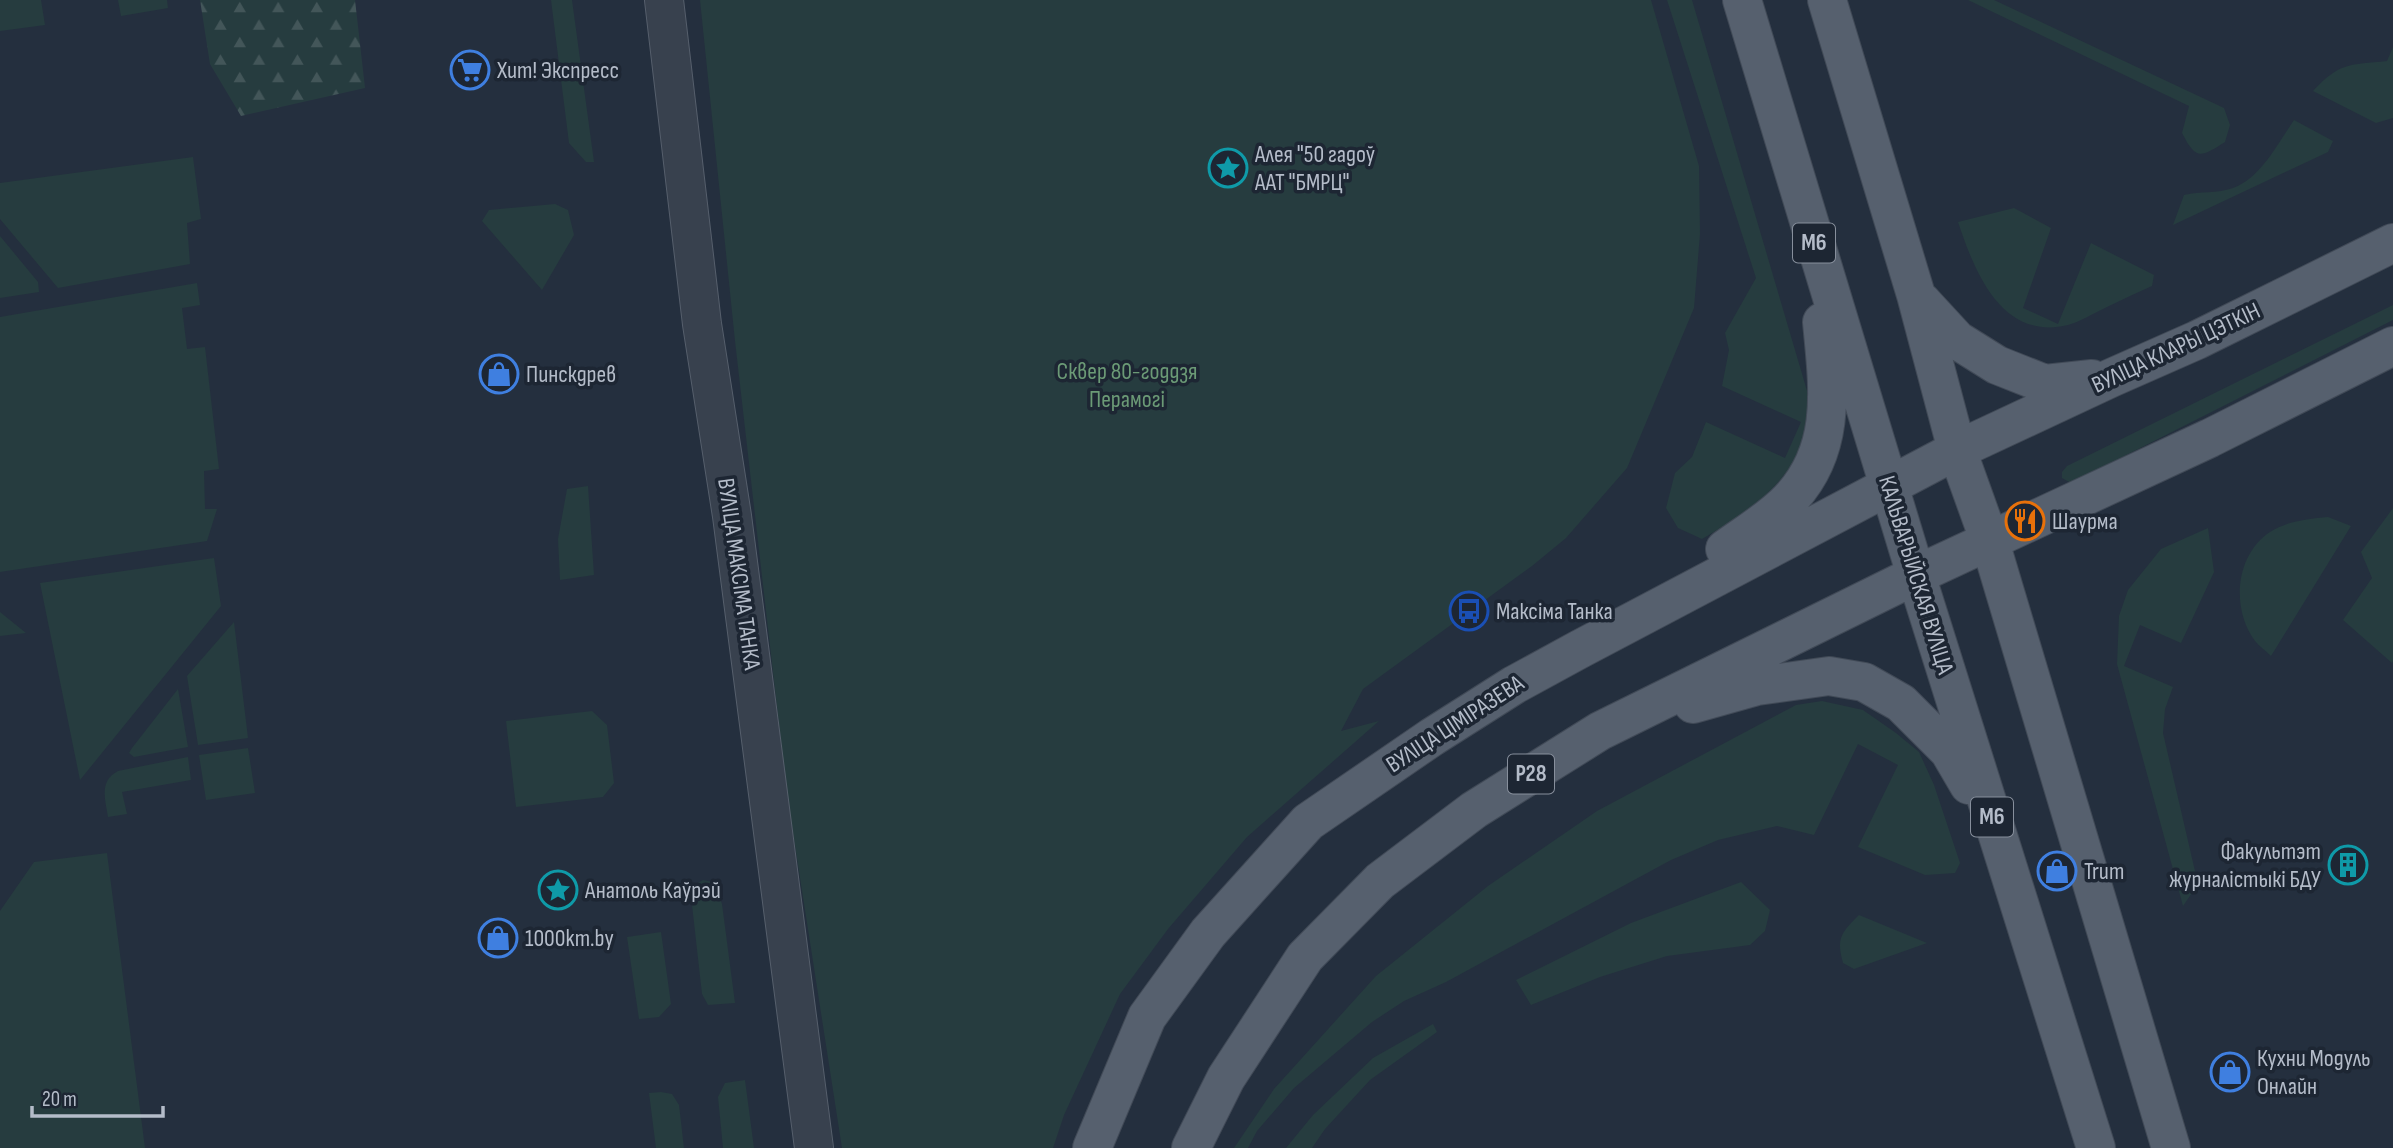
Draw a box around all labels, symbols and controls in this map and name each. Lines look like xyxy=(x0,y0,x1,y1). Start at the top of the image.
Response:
supermarket icon: Хит! Экспресс xyxy=(449,49,491,91)
place label: Хит! Экспресс xyxy=(496,56,619,85)
place label: Алея "50 гадоў ААТ "БМРЦ" xyxy=(1254,140,1375,197)
place icon: Алея "50 гадоў ААТ "БМРЦ" xyxy=(1207,147,1249,189)
road number: М6 xyxy=(1793,224,1835,262)
street label: ВУЛІЦА КЛАРЫ ЦЭТКІН xyxy=(2087,296,2265,400)
shop icon: Пинскдрев xyxy=(478,353,520,395)
park label: Сквер 80-годдзя Перамогі xyxy=(1057,357,1197,414)
place label: Пинскдрев xyxy=(526,360,616,389)
street label: КАЛЬВАРЫЙСКАЯ ВУЛІЦА xyxy=(1872,472,1960,678)
street label: ВУЛІЦА МАКСІМА ТАНКА xyxy=(711,476,767,672)
restaurant icon: Шаурма xyxy=(2004,500,2046,542)
place label: Шаурма xyxy=(2052,507,2118,536)
bus stop icon: Максіма Танка xyxy=(1448,590,1490,632)
place label: Максіма Танка xyxy=(1496,597,1613,626)
street label: ВУЛІЦА ЦІМІРАЗЕВА xyxy=(1381,668,1530,779)
road number: Р28 xyxy=(1508,754,1554,794)
road number: М6 xyxy=(1971,797,2013,836)
place label: Факультэт журналістыкі БДУ xyxy=(2169,837,2321,894)
building icon: Факультэт журналістыкі БДУ xyxy=(2327,844,2369,886)
shop icon: Trum xyxy=(2036,850,2078,892)
place label: Trum xyxy=(2084,857,2124,886)
place icon: Анатоль Каўрэй xyxy=(537,869,579,911)
place label: Анатоль Каўрэй xyxy=(584,876,721,905)
shop icon: 1000km.by xyxy=(477,917,519,959)
place label: 1000km.by xyxy=(525,924,614,953)
place label: Кухни Модуль Онлайн xyxy=(2257,1044,2371,1101)
shop icon: Кухни Модуль Онлайн xyxy=(2209,1051,2251,1093)
scale bar xyxy=(32,1074,163,1118)
text: 20 m xyxy=(42,1087,77,1112)

